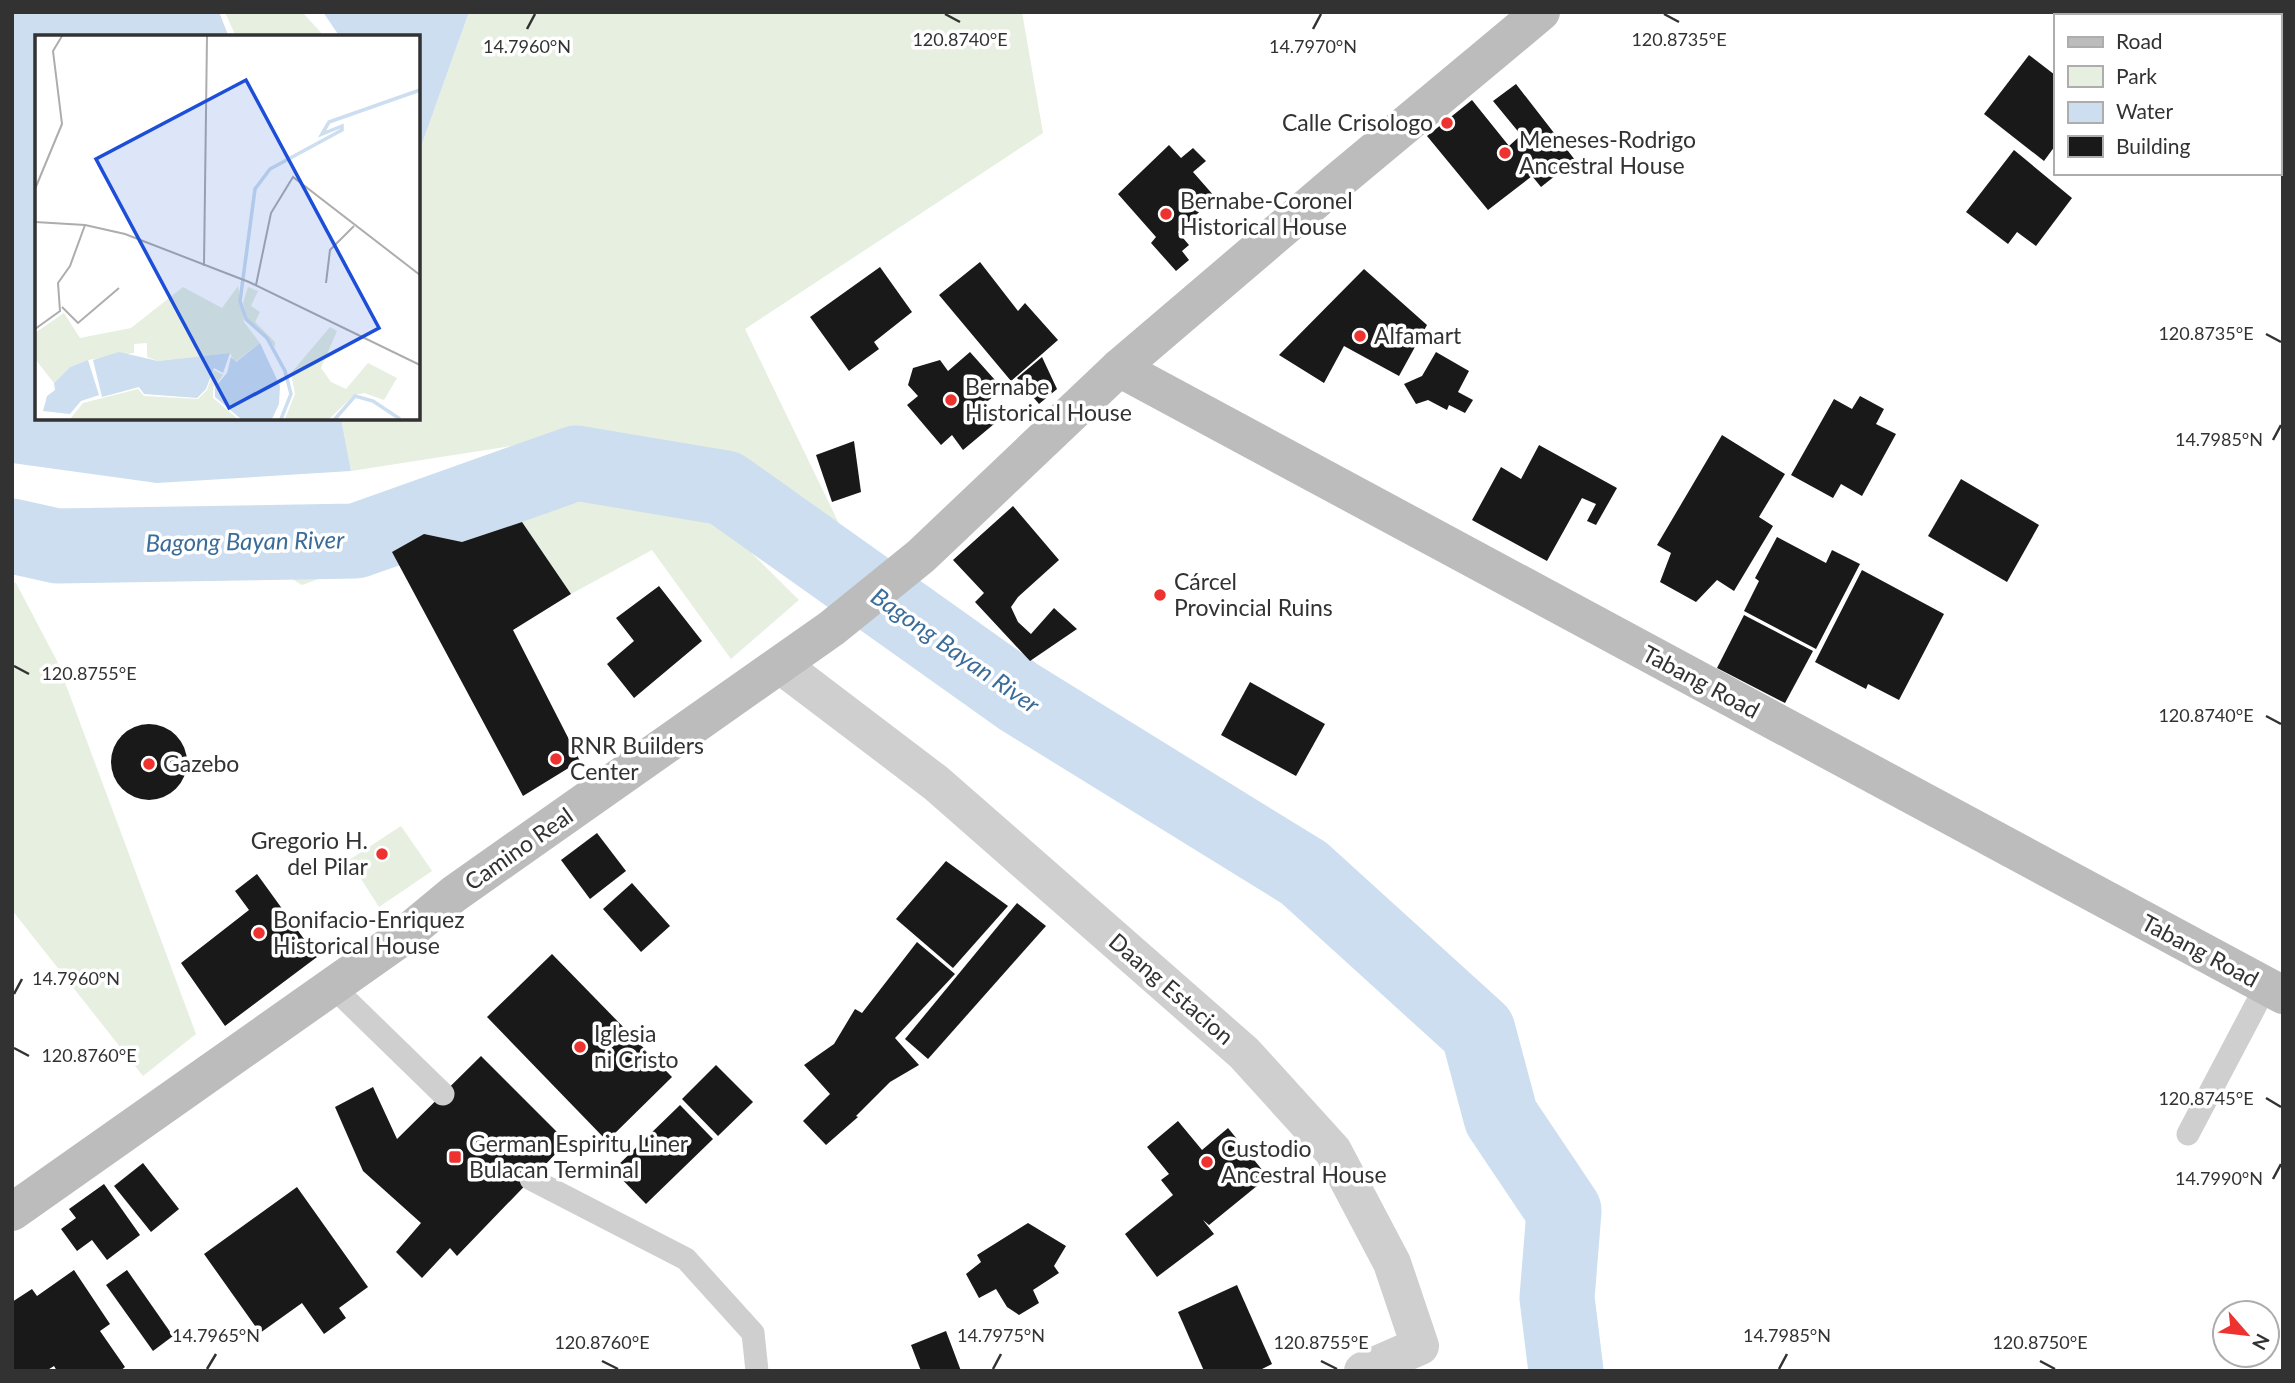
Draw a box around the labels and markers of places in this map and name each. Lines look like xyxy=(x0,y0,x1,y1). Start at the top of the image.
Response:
place label: Calle Crisologo xyxy=(1282,108,1433,136)
marker: Calle Crisologo xyxy=(1439,115,1455,131)
place label: Meneses-Rodrigo Ancestral House xyxy=(1519,125,1696,179)
marker: Meneses-Rodrigo Ancestral House xyxy=(1497,145,1513,161)
place label: Bernabe-Coronel Historical House xyxy=(1180,186,1353,240)
marker: Bernabe-Coronel Historical House xyxy=(1158,206,1174,222)
place label: Alfamart xyxy=(1374,321,1462,349)
marker: Alfamart xyxy=(1352,328,1368,344)
place label: Bernabe Historical House xyxy=(965,372,1132,426)
marker: Bernabe Historical House xyxy=(943,392,959,408)
place label: Cárcel Provincial Ruins xyxy=(1174,567,1333,621)
marker: Cárcel Provincial Ruins xyxy=(1152,587,1168,603)
place label: RNR Builders Center xyxy=(570,731,704,785)
place label: Gazebo xyxy=(163,749,239,777)
marker: RNR Builders Center xyxy=(548,751,564,767)
marker: Gazebo xyxy=(141,756,157,772)
place label: Gregorio H. del Pilar xyxy=(251,826,369,880)
marker: Gregorio H. del Pilar xyxy=(374,846,390,862)
place label: Bonifacio-Enriquez Historical House xyxy=(273,905,465,959)
marker: Bonifacio-Enriquez Historical House xyxy=(251,925,267,941)
place label: Iglesia ni Cristo xyxy=(594,1019,679,1073)
marker: Iglesia ni Cristo xyxy=(572,1039,588,1055)
place label: German Espiritu Liner Bulacan Terminal xyxy=(469,1129,689,1183)
place label: Custodio Ancestral House xyxy=(1221,1134,1387,1188)
marker: German Espiritu Liner Bulacan Terminal xyxy=(447,1149,463,1165)
marker: Custodio Ancestral House xyxy=(1199,1154,1215,1170)

